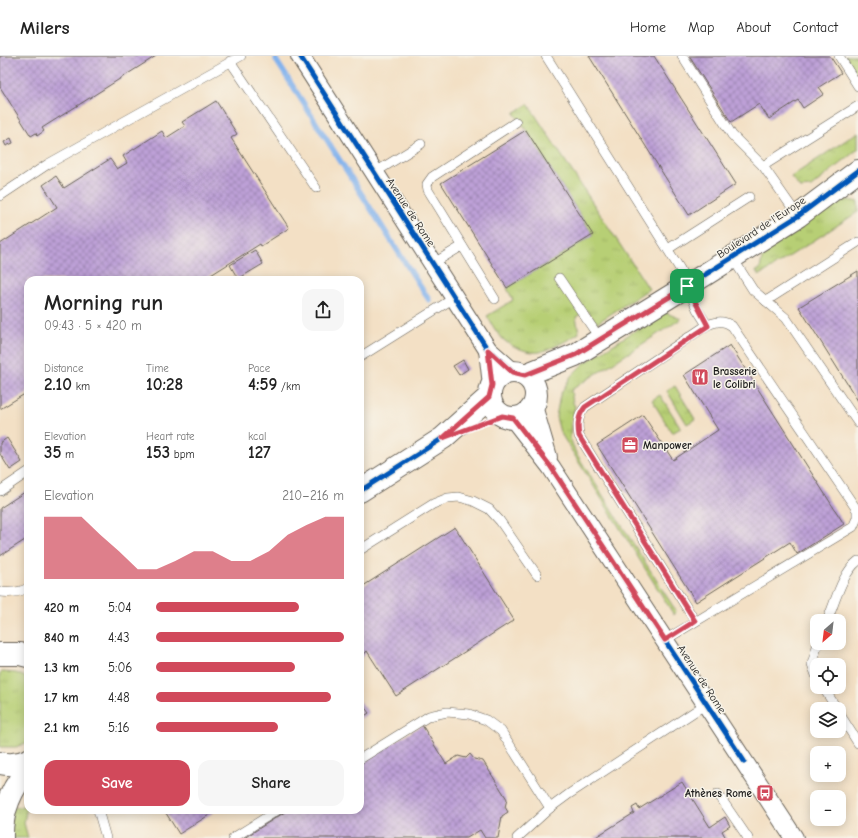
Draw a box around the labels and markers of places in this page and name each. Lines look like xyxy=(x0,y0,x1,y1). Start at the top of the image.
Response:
pin xyxy=(670,269,704,303)
place label: Brasserie le Colibri xyxy=(713,365,757,391)
restaurant icon: Brasserie le Colibri xyxy=(690,367,710,387)
office icon: Manpower xyxy=(620,435,640,455)
place label: Manpower xyxy=(643,439,692,452)
bus stop icon: Athènes Rome xyxy=(755,783,775,803)
place label: Athènes Rome xyxy=(685,787,753,800)

